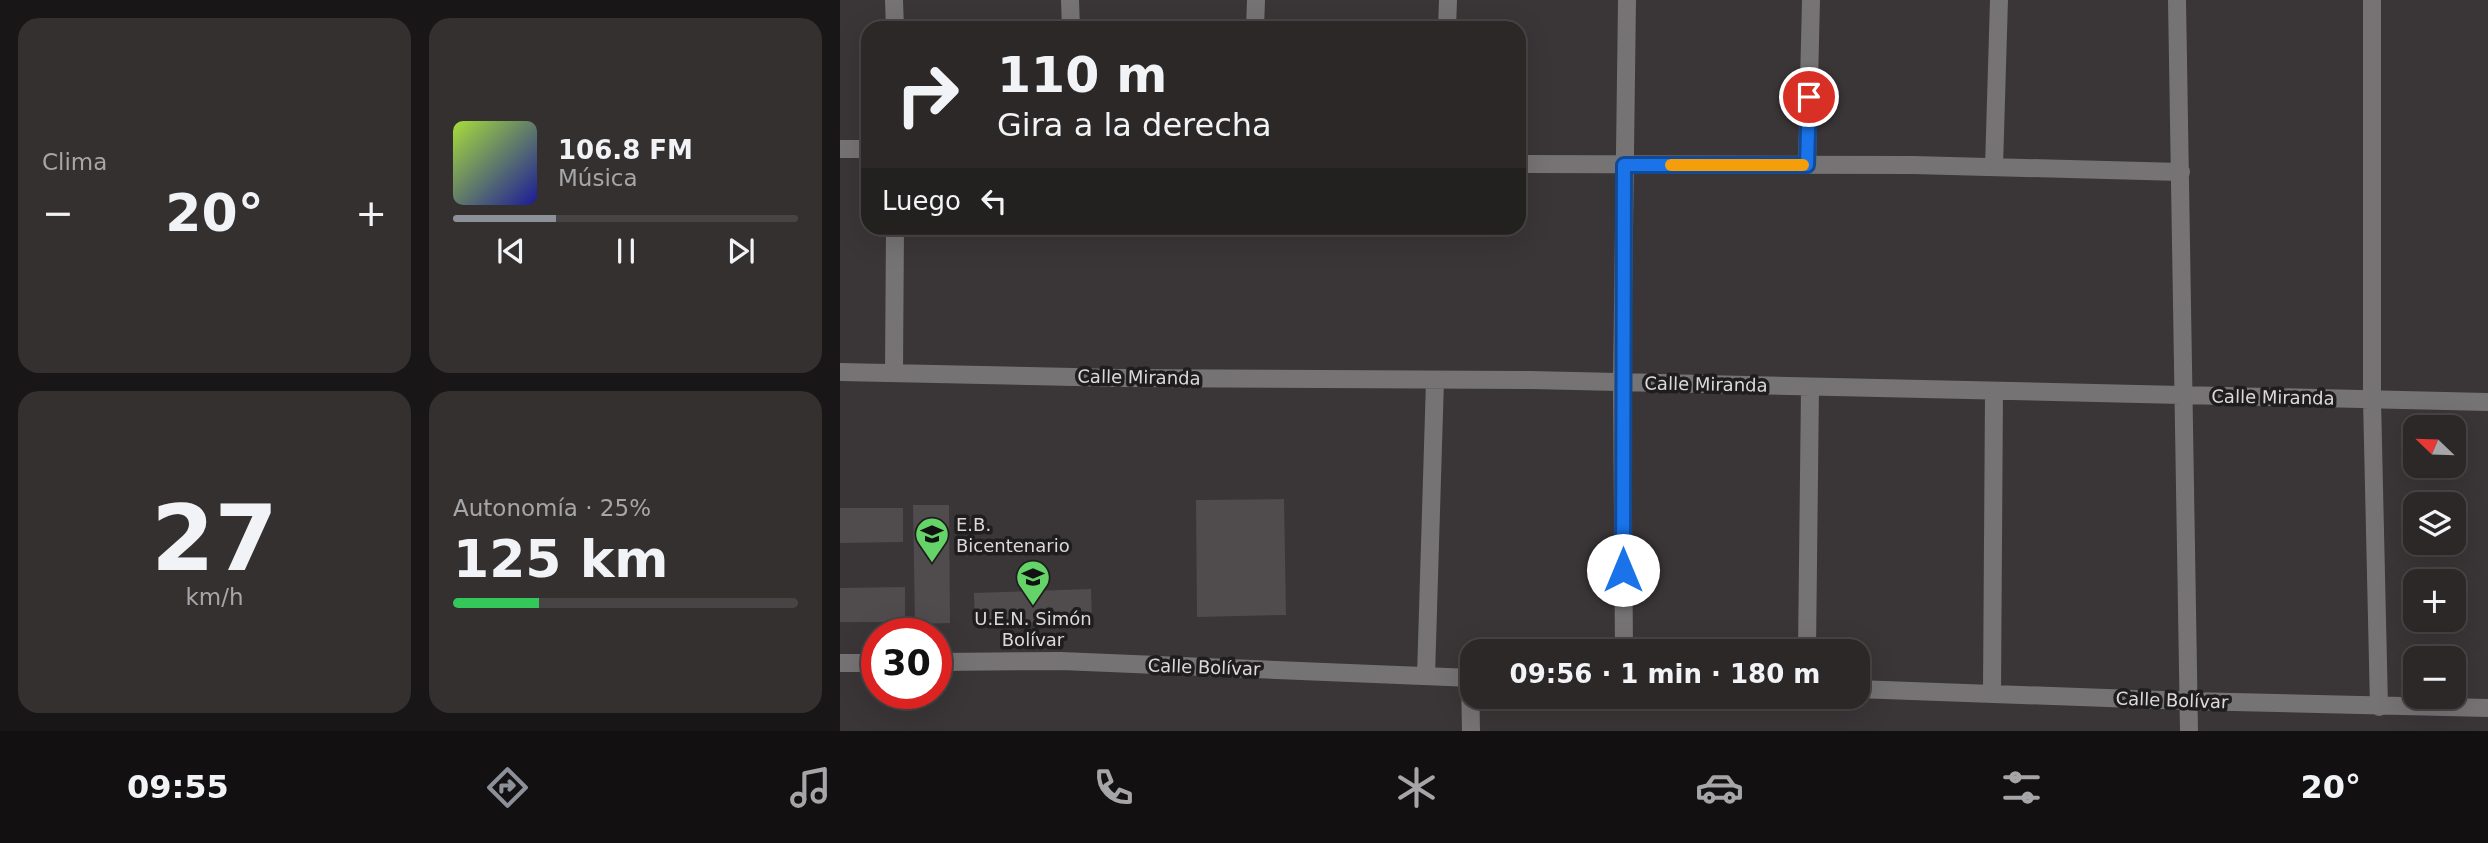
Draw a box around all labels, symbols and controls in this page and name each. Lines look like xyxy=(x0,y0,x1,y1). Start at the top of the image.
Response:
text: 110 m xyxy=(997,47,1167,104)
icon: right xyxy=(882,49,973,140)
pin xyxy=(1779,67,1839,127)
icon: arrive xyxy=(1790,78,1828,116)
text: Gira a la derecha xyxy=(997,106,1272,144)
text: 106.8 FM xyxy=(558,135,693,165)
text: Clima xyxy=(42,149,107,175)
text: Música xyxy=(558,165,638,191)
icon: left xyxy=(975,182,1013,220)
text: 20° xyxy=(165,183,264,243)
text: Luego xyxy=(882,186,961,216)
text: − xyxy=(42,191,74,235)
text: + xyxy=(355,191,387,235)
icon: previous xyxy=(492,232,530,270)
icon: pause xyxy=(607,232,645,270)
icon: next xyxy=(722,232,760,270)
street label: Calle Miranda xyxy=(1077,365,1201,389)
street label: Calle Miranda xyxy=(1644,372,1768,396)
street label: Calle Miranda xyxy=(2211,385,2335,409)
north arrow xyxy=(2403,415,2466,478)
map controls xyxy=(2403,415,2466,709)
text: 27 xyxy=(151,486,278,591)
button: layers xyxy=(2403,492,2466,555)
text: Autonomía · 25% xyxy=(453,495,651,521)
place label: E.B. Bicentenario xyxy=(956,514,1070,556)
school or university icon: E.B. Bicentenario xyxy=(913,515,951,564)
text: 125 km xyxy=(453,529,668,589)
position arrow xyxy=(1586,533,1660,607)
school or university icon: U.E.N. Simón Bolívar xyxy=(1014,558,1052,607)
button: + xyxy=(2403,569,2466,632)
text: km/h xyxy=(185,584,244,610)
place label: U.E.N. Simón Bolívar xyxy=(974,608,1092,650)
speed limit sign: 30 xyxy=(861,618,952,709)
button: − xyxy=(2403,646,2466,709)
street label: Calle Bolívar xyxy=(1147,655,1261,679)
text: 09:56 · 1 min · 180 m xyxy=(1510,659,1820,689)
street label: Calle Bolívar xyxy=(2115,688,2229,712)
icon: directions xyxy=(483,763,532,812)
icon: music xyxy=(786,763,835,812)
icon: phone xyxy=(1089,763,1138,812)
icon: climate xyxy=(1392,763,1441,812)
icon: car xyxy=(1695,763,1744,812)
icon: filters xyxy=(1997,763,2046,812)
text: 09:55 xyxy=(127,768,229,806)
text: 20° xyxy=(2300,768,2361,806)

